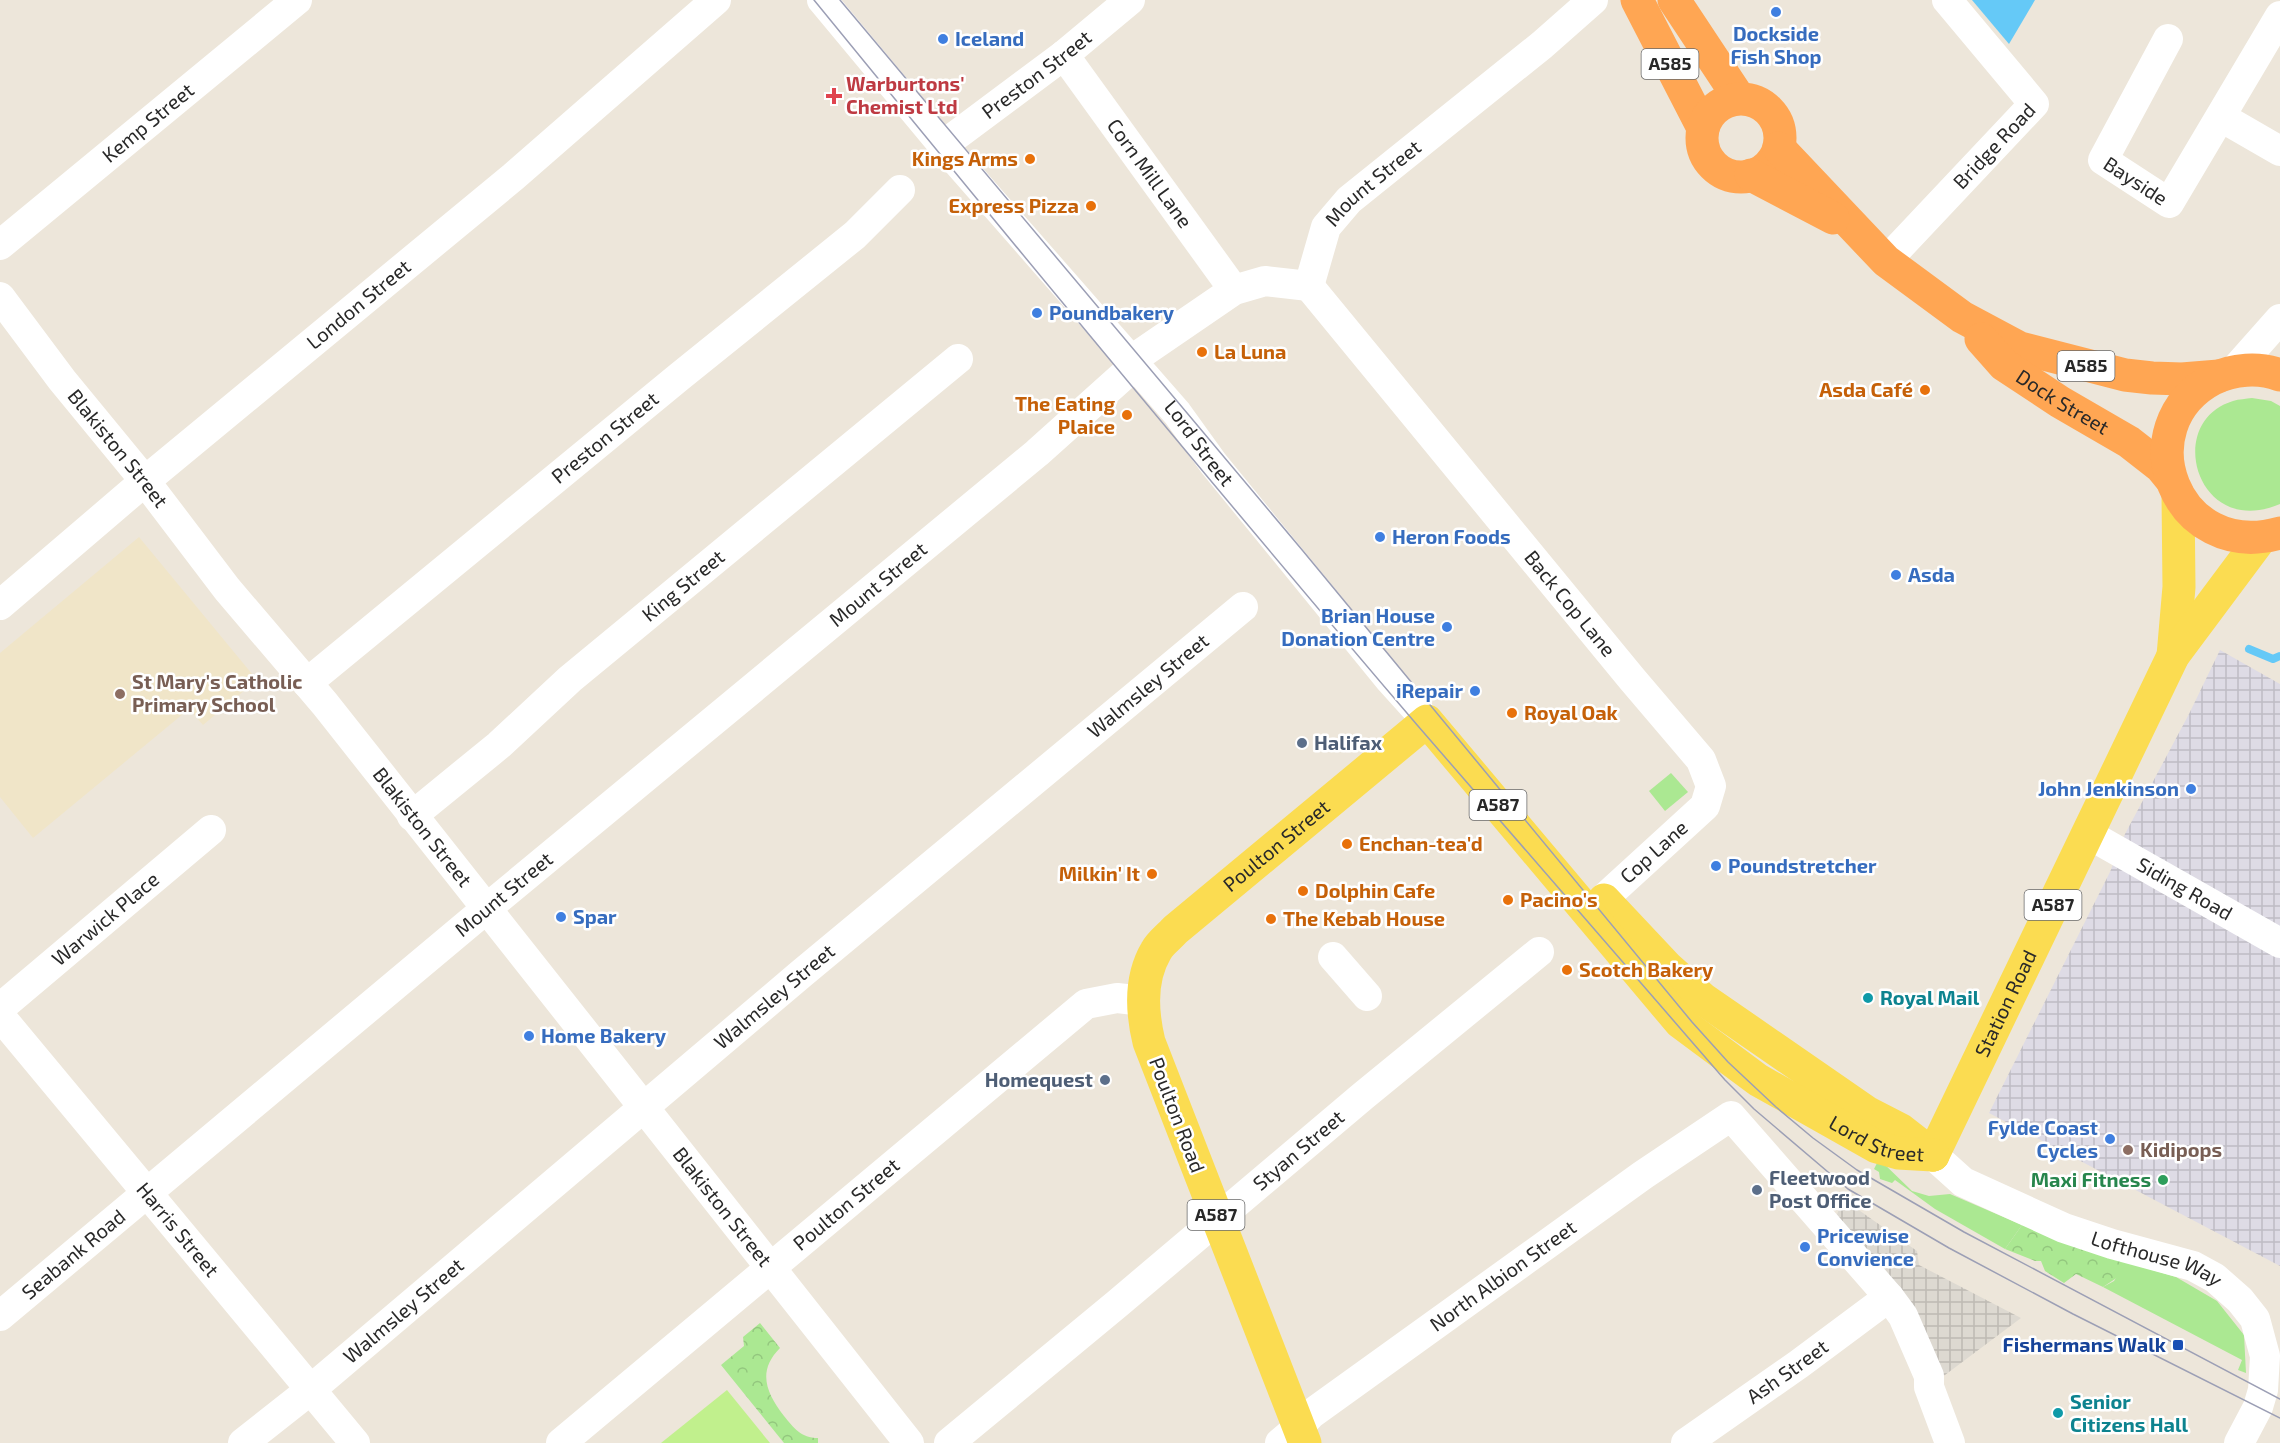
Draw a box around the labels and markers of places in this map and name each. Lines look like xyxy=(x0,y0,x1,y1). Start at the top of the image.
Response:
marker: Dockside Fish Shop xyxy=(1769,5,1783,19)
place label: Dockside Fish Shop xyxy=(1730,21,1822,68)
place label: Iceland xyxy=(955,26,1024,50)
marker: Iceland xyxy=(936,32,950,46)
place label: Warburtons' Chemist Ltd xyxy=(846,71,964,118)
marker: Warburtons' Chemist Ltd xyxy=(827,89,841,103)
place label: Kings Arms xyxy=(912,146,1018,170)
marker: Kings Arms xyxy=(1023,152,1037,166)
place label: Express Pizza xyxy=(949,193,1079,217)
marker: Express Pizza xyxy=(1084,199,1098,213)
place label: Poundbakery xyxy=(1049,300,1175,325)
marker: Poundbakery xyxy=(1030,306,1044,320)
place label: La Luna xyxy=(1214,339,1286,363)
marker: La Luna xyxy=(1195,345,1209,359)
place label: Asda Café xyxy=(1819,377,1913,401)
marker: Asda Café xyxy=(1918,383,1932,397)
place label: The Eating Plaice xyxy=(1015,391,1115,438)
marker: The Eating Plaice xyxy=(1120,408,1134,422)
place label: Heron Foods xyxy=(1392,524,1511,548)
marker: Heron Foods xyxy=(1373,530,1387,544)
place label: Asda xyxy=(1908,562,1955,586)
marker: Asda xyxy=(1889,568,1903,582)
place label: Brian House Donation Centre xyxy=(1281,603,1435,650)
marker: Brian House Donation Centre xyxy=(1440,620,1454,634)
place label: St Mary's Catholic Primary School xyxy=(132,669,302,717)
place label: iRepair xyxy=(1396,678,1463,702)
marker: iRepair xyxy=(1468,684,1482,698)
marker: St Mary's Catholic Primary School xyxy=(113,687,127,701)
place label: Royal Oak xyxy=(1524,700,1619,725)
marker: Royal Oak xyxy=(1505,706,1519,720)
place label: Halifax xyxy=(1314,730,1383,754)
marker: Halifax xyxy=(1295,736,1309,750)
place label: John Jenkinson xyxy=(2038,776,2179,800)
marker: John Jenkinson xyxy=(2184,782,2198,796)
place label: Enchan-tea'd xyxy=(1359,831,1483,855)
marker: Enchan-tea'd xyxy=(1340,837,1354,851)
place label: Poundstretcher xyxy=(1728,853,1877,877)
marker: Poundstretcher xyxy=(1709,859,1723,873)
place label: Milkin' It xyxy=(1059,861,1140,885)
marker: Milkin' It xyxy=(1145,867,1159,881)
place label: Dolphin Cafe xyxy=(1315,878,1435,902)
marker: Dolphin Cafe xyxy=(1296,884,1310,898)
place label: Pacino's xyxy=(1520,887,1598,911)
marker: Pacino's xyxy=(1501,893,1515,907)
place label: Spar xyxy=(573,904,617,928)
place label: The Kebab House xyxy=(1283,906,1445,930)
marker: Spar xyxy=(554,910,568,924)
marker: The Kebab House xyxy=(1264,912,1278,926)
place label: Scotch Bakery xyxy=(1579,957,1714,982)
marker: Scotch Bakery xyxy=(1560,963,1574,977)
place label: Royal Mail xyxy=(1880,985,1980,1010)
marker: Royal Mail xyxy=(1861,991,1875,1005)
place label: Home Bakery xyxy=(541,1023,667,1048)
marker: Home Bakery xyxy=(522,1029,536,1043)
place label: Homequest xyxy=(985,1067,1093,1091)
marker: Homequest xyxy=(1098,1073,1112,1087)
place label: Fylde Coast Cycles xyxy=(1988,1115,2098,1163)
marker: Fylde Coast Cycles xyxy=(2103,1132,2117,1146)
place label: Kidipops xyxy=(2140,1137,2222,1161)
marker: Kidipops xyxy=(2121,1143,2135,1157)
place label: Fleetwood Post Office xyxy=(1769,1165,1872,1212)
place label: Maxi Fitness xyxy=(2031,1167,2151,1191)
marker: Maxi Fitness xyxy=(2156,1173,2170,1187)
marker: Fleetwood Post Office xyxy=(1750,1183,1764,1197)
place label: Pricewise Convience xyxy=(1817,1223,1914,1270)
marker: Pricewise Convience xyxy=(1798,1240,1812,1254)
place label: Fishermans Walk xyxy=(2003,1332,2167,1356)
marker: Fishermans Walk xyxy=(2171,1338,2185,1352)
place label: Senior Citizens Hall xyxy=(2070,1389,2188,1436)
marker: Senior Citizens Hall xyxy=(2051,1406,2065,1420)

